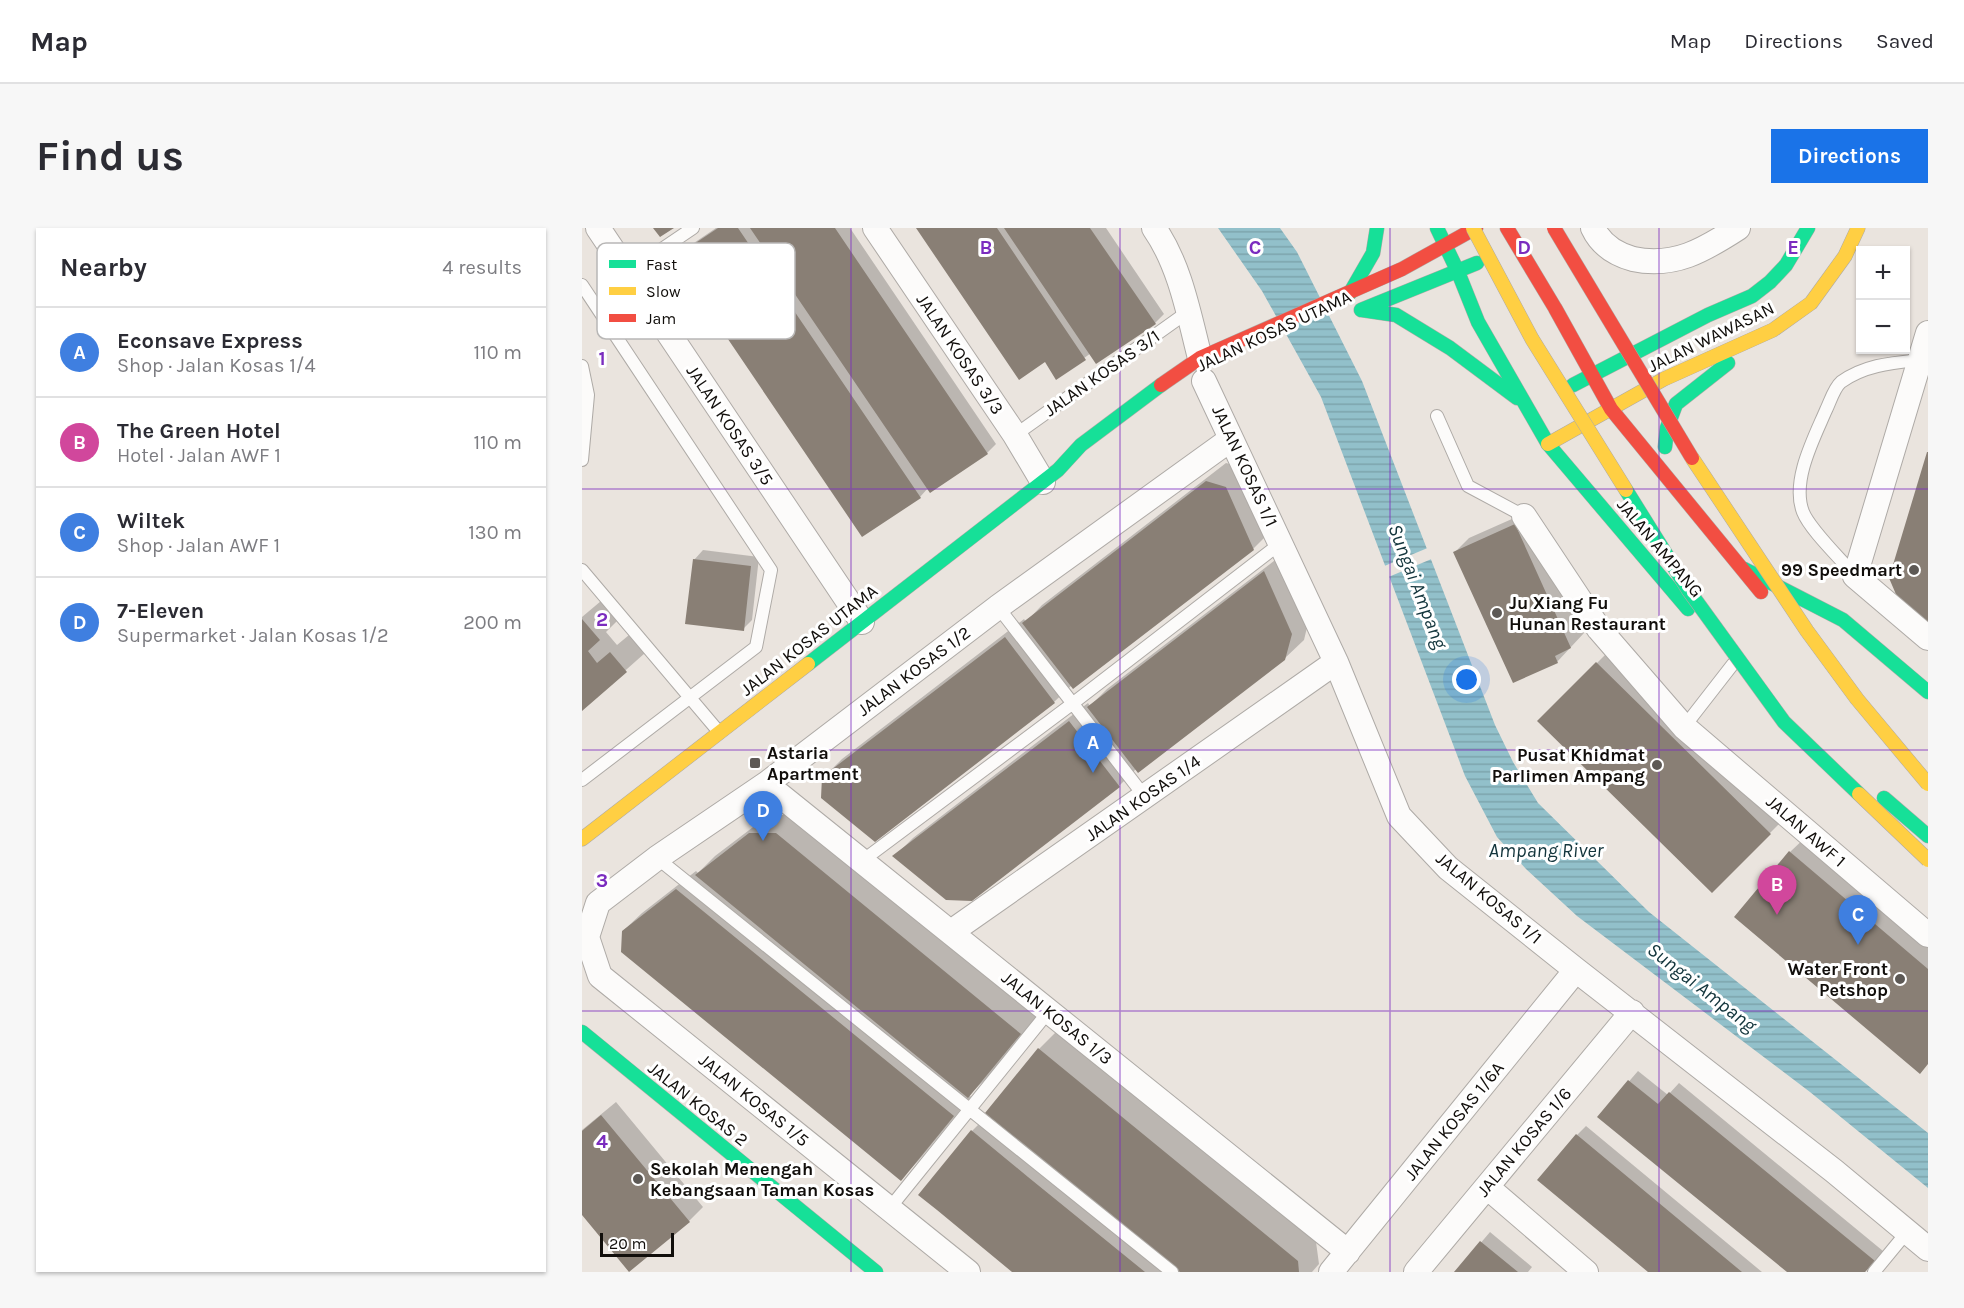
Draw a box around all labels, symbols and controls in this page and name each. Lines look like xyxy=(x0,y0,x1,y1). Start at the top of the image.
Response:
text: Map xyxy=(30,25,88,58)
text: Map xyxy=(1670,29,1711,53)
text: Directions xyxy=(1744,29,1843,53)
text: Saved xyxy=(1876,29,1934,53)
button: Directions xyxy=(1771,129,1928,183)
text: Find us xyxy=(36,131,184,181)
text: B xyxy=(980,236,992,259)
text: C xyxy=(1249,236,1261,259)
text: D xyxy=(1517,236,1531,259)
text: E xyxy=(1787,236,1799,259)
legend xyxy=(597,243,795,339)
map controls xyxy=(1856,246,1910,354)
button: + xyxy=(1856,246,1910,300)
text: Nearby xyxy=(60,252,147,283)
text: Fast xyxy=(646,255,677,274)
text: 4 results xyxy=(442,256,522,279)
text: Slow xyxy=(646,282,681,301)
street label: JALAN KOSAS UTAMA xyxy=(1193,286,1355,376)
street label: JALAN KOSAS 3/3 xyxy=(911,289,1009,419)
street label: JALAN WAWASAN xyxy=(1644,297,1778,377)
button: − xyxy=(1856,300,1910,354)
text: Jam xyxy=(646,309,676,328)
street label: JALAN KOSAS 3/1 xyxy=(1040,325,1164,421)
text: Econsave Express xyxy=(117,328,303,354)
text: A xyxy=(73,341,86,364)
text: 110 m xyxy=(473,341,522,364)
text: 1 xyxy=(598,347,606,370)
text: Shop · Jalan Kosas 1/4 xyxy=(117,354,316,377)
street label: JALAN KOSAS 3/5 xyxy=(682,361,778,489)
street label: JALAN KOSAS 1/1 xyxy=(1207,402,1283,530)
text: The Green Hotel xyxy=(117,418,281,444)
text: B xyxy=(73,431,86,454)
text: 110 m xyxy=(473,431,522,454)
text: Hotel · Jalan AWF 1 xyxy=(117,444,281,467)
street label: JALAN AMPANG xyxy=(1612,494,1708,602)
text: Wiltek xyxy=(117,508,185,534)
text: C xyxy=(73,521,86,544)
text: 130 m xyxy=(468,521,522,544)
water label: Sungai Ampang xyxy=(1383,521,1452,652)
text: Shop · Jalan AWF 1 xyxy=(117,534,280,557)
place label: 99 Speedmart xyxy=(1781,559,1902,581)
marker: 99 Speedmart xyxy=(1907,563,1921,577)
street label: JALAN KOSAS UTAMA xyxy=(736,580,882,700)
place label: Ju Xiang Fu Hunan Restaurant xyxy=(1509,592,1666,635)
text: 7-Eleven xyxy=(117,598,204,624)
marker: Ju Xiang Fu Hunan Restaurant xyxy=(1490,606,1504,620)
text: 2 xyxy=(596,608,608,631)
text: D xyxy=(73,611,86,634)
text: 200 m xyxy=(463,611,522,634)
street label: JALAN KOSAS 1/2 xyxy=(853,621,975,721)
text: Supermarket · Jalan Kosas 1/2 xyxy=(117,624,389,647)
your location xyxy=(1452,665,1481,694)
pin: A xyxy=(1074,724,1112,773)
place label: Astaria Apartment xyxy=(767,742,859,785)
place label: Pusat Khidmat Parlimen Ampang xyxy=(1492,744,1646,787)
street label: JALAN KOSAS 1/4 xyxy=(1081,750,1205,846)
marker: Astaria Apartment xyxy=(748,756,762,770)
marker: Pusat Khidmat Parlimen Ampang xyxy=(1650,758,1664,772)
street label: JALAN AWF 1 xyxy=(1762,790,1850,872)
pin: D xyxy=(744,792,783,841)
water label: Ampang River xyxy=(1489,839,1605,862)
street label: JALAN KOSAS 1/1 xyxy=(1432,847,1546,949)
pin: B xyxy=(1758,866,1796,915)
text: 3 xyxy=(596,869,608,892)
pin: C xyxy=(1838,896,1878,945)
water label: Sungai Ampang xyxy=(1643,938,1761,1037)
place label: Water Front Petshop xyxy=(1787,958,1888,1001)
street label: JALAN KOSAS 1/3 xyxy=(997,967,1117,1069)
marker: Water Front Petshop xyxy=(1893,972,1907,986)
street label: JALAN KOSAS 1/5 xyxy=(694,1049,814,1151)
street label: JALAN KOSAS 2 xyxy=(644,1057,752,1151)
street label: JALAN KOSAS 1/6A xyxy=(1399,1057,1509,1185)
street label: JALAN KOSAS 1/6 xyxy=(1472,1083,1576,1201)
text: 4 xyxy=(596,1130,608,1153)
place label: Sekolah Menengah Kebangsaan Taman Kosas xyxy=(650,1158,874,1201)
marker: Sekolah Menengah Kebangsaan Taman Kosas xyxy=(631,1172,645,1186)
scale bar xyxy=(600,1230,674,1258)
text: 20 m xyxy=(609,1234,647,1253)

